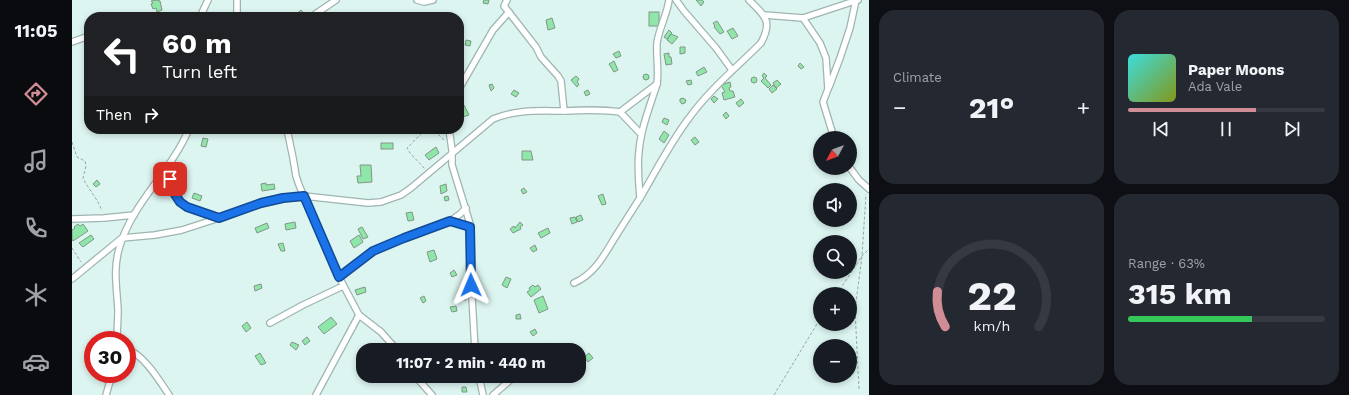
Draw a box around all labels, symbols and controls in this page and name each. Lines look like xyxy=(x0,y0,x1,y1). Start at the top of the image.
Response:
text: 11:05 xyxy=(15,20,57,41)
text: 60 m xyxy=(162,27,232,60)
icon: left xyxy=(96,28,148,80)
text: Turn left xyxy=(162,61,237,82)
text: Paper Moons xyxy=(1188,61,1284,79)
text: Climate xyxy=(893,70,942,85)
text: Ada Vale xyxy=(1188,79,1242,94)
icon: directions xyxy=(22,80,50,108)
text: 21° xyxy=(969,90,1014,125)
text: − xyxy=(893,95,906,120)
text: + xyxy=(1077,95,1090,120)
icon: right xyxy=(140,104,162,126)
text: Then xyxy=(96,106,132,124)
icon: previous xyxy=(1150,118,1172,140)
icon: pause xyxy=(1215,118,1237,140)
icon: next xyxy=(1281,118,1303,140)
north arrow xyxy=(813,131,857,175)
map controls xyxy=(813,131,857,383)
icon: music xyxy=(22,147,50,175)
pin xyxy=(153,162,187,196)
icon: arrive xyxy=(159,168,181,190)
button: sound xyxy=(813,183,857,227)
icon: phone xyxy=(22,214,50,242)
button: search xyxy=(813,235,857,279)
text: Range · 63% xyxy=(1128,256,1205,271)
position arrow xyxy=(450,264,492,306)
text: 22 xyxy=(967,271,1016,320)
text: 315 km xyxy=(1128,276,1232,311)
icon: climate xyxy=(22,281,50,309)
button: + xyxy=(813,287,857,331)
text: km/h xyxy=(973,318,1010,334)
speed limit sign: 30 xyxy=(84,331,136,383)
button: − xyxy=(813,339,857,383)
icon: car xyxy=(22,348,50,376)
text: 11:07 · 2 min · 440 m xyxy=(396,354,546,372)

